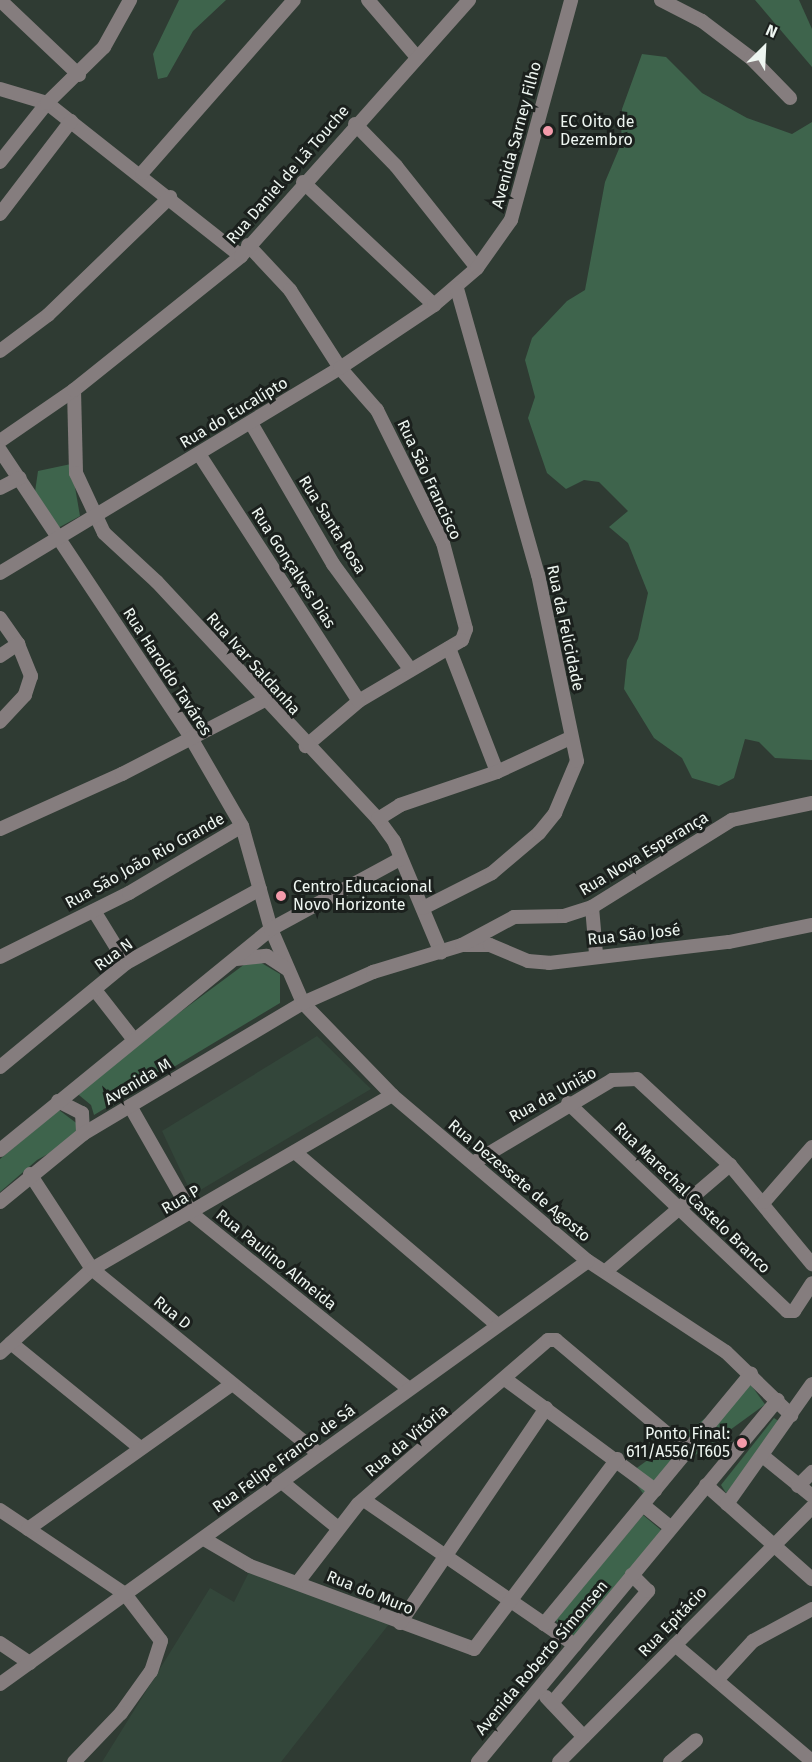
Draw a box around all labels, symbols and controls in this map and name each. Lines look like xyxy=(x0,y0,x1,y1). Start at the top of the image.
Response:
north arrow xyxy=(734,18,794,78)
text: N xyxy=(763,20,780,42)
street label: Avenida Sarney Filho xyxy=(488,60,546,210)
street label: Rua Daniel de Lã Touche xyxy=(223,102,353,248)
place label: EC Oito de Dezembro xyxy=(560,112,635,150)
marker: EC Oito de Dezembro xyxy=(541,124,555,138)
street label: Rua do Eucalípto xyxy=(177,373,291,453)
street label: Rua São Francisco xyxy=(393,417,465,543)
street label: Rua Santa Rosa xyxy=(294,472,370,578)
street label: Rua Gonçalves Dias xyxy=(247,504,339,632)
street label: Rua da Felicidade xyxy=(542,563,588,693)
street label: Rua Haroldo Taváres xyxy=(119,605,215,739)
street label: Rua Ivar Saldanha xyxy=(202,609,304,719)
street label: Rua Nova Esperança xyxy=(576,808,712,900)
street label: Rua São João Rio Grande xyxy=(62,809,228,913)
place label: Centro Educacional Novo Horizonte xyxy=(293,877,432,915)
marker: Centro Educacional Novo Horizonte xyxy=(274,889,288,903)
street label: Rua São José xyxy=(587,921,681,949)
street label: Rua N xyxy=(91,935,137,975)
street label: Avenida M xyxy=(101,1055,175,1109)
street label: Rua da União xyxy=(506,1063,600,1127)
street label: Rua Dezessete de Agosto xyxy=(444,1116,594,1246)
street label: Rua Marechal Castelo Branco xyxy=(610,1118,774,1278)
street label: Rua P xyxy=(158,1181,204,1219)
street label: Rua Paulino Almeida xyxy=(212,1205,340,1315)
street label: Rua D xyxy=(150,1292,194,1334)
street label: Rua Felipe Franco de Sá xyxy=(209,1401,359,1517)
street label: Rua da Vitória xyxy=(362,1401,452,1481)
place label: Ponto Final: 611/A556/T605 xyxy=(626,1424,730,1462)
marker: Ponto Final: 611/A556/T605 xyxy=(735,1436,749,1450)
street label: Rua do Muro xyxy=(324,1567,416,1619)
street label: Avenida Roberto Símonsen xyxy=(472,1577,612,1739)
street label: Rua Epitácio xyxy=(635,1583,711,1661)

